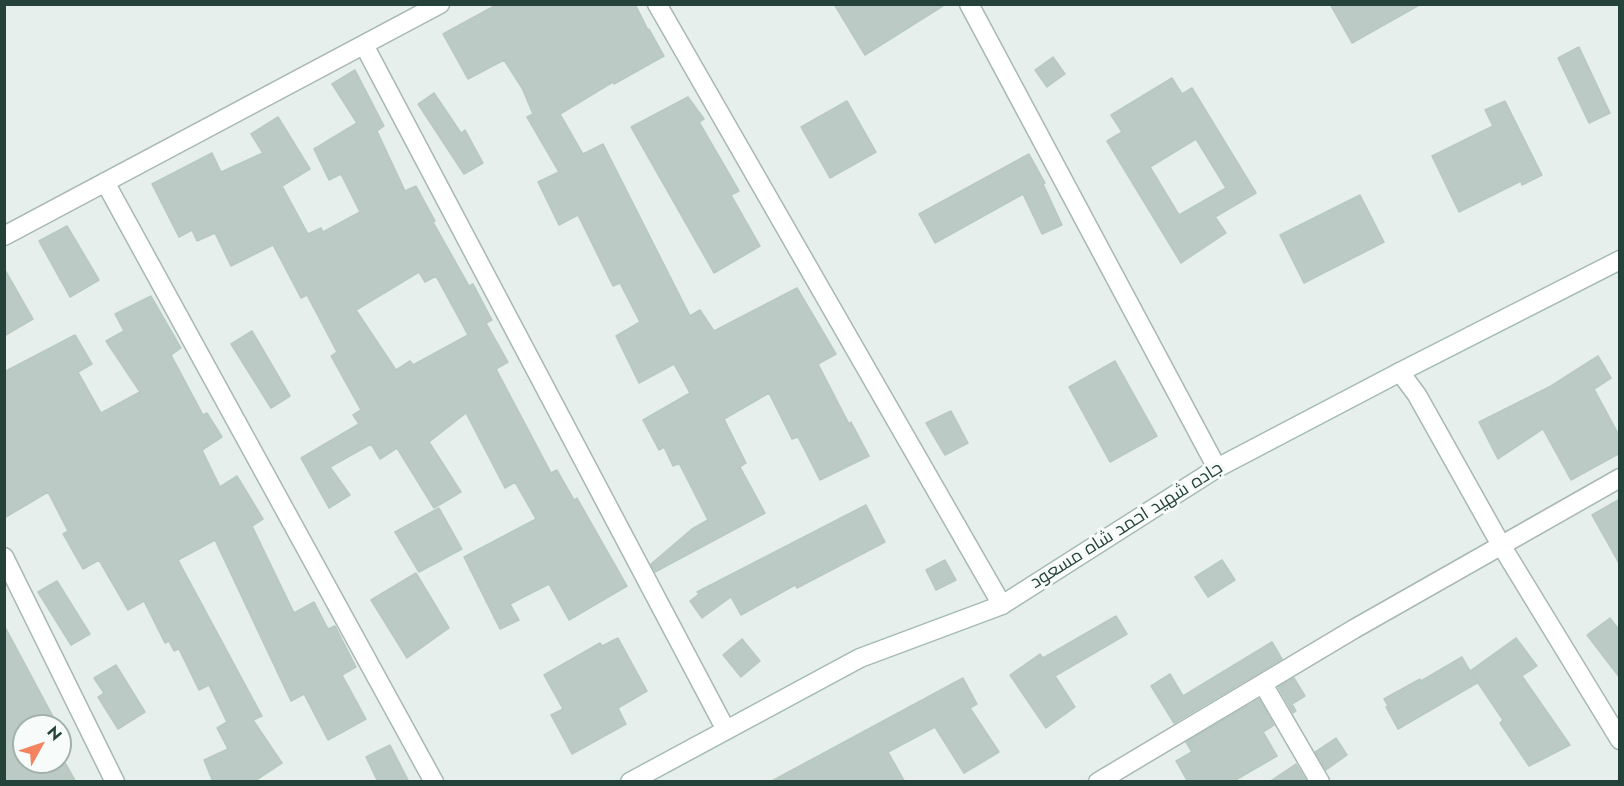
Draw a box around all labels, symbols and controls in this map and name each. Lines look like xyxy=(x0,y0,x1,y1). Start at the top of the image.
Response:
street label: جاده شهيد احمد شاه مسعود xyxy=(1027,458,1227,594)
north arrow xyxy=(12,714,72,774)
text: N xyxy=(42,721,68,746)

